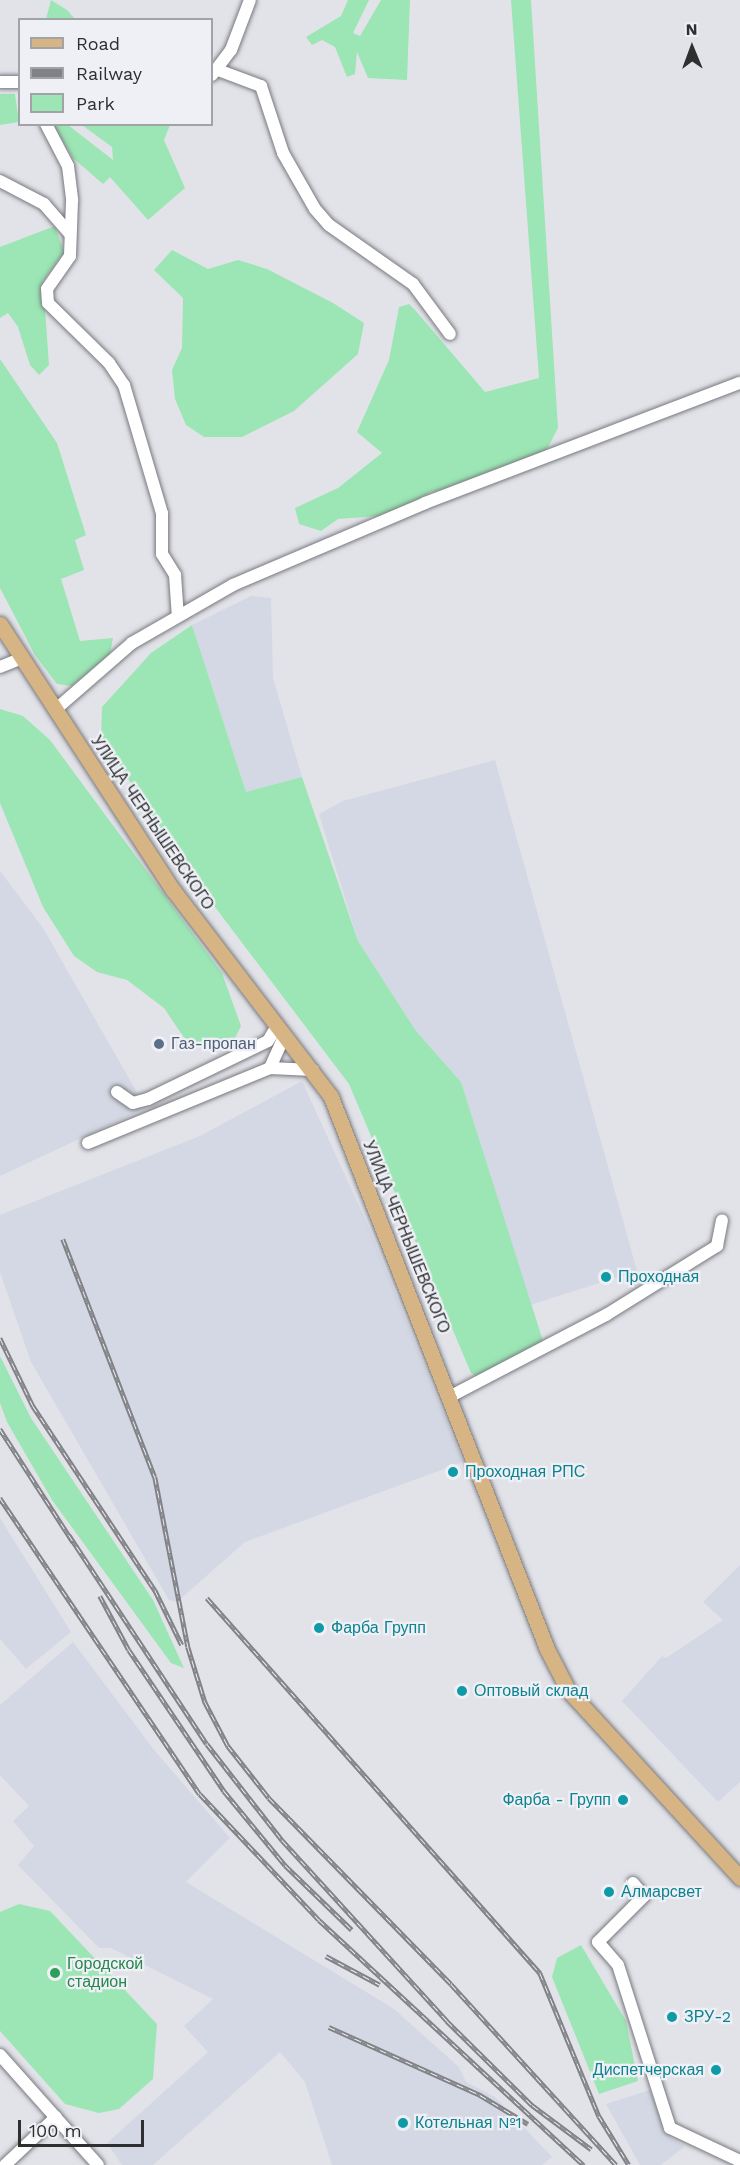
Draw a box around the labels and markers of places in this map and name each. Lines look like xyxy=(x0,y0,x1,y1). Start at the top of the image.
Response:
place label: Газ-пропан xyxy=(171,1034,256,1054)
marker: Газ-пропан xyxy=(152,1037,166,1051)
place label: Проходная xyxy=(618,1267,699,1287)
marker: Проходная xyxy=(599,1270,613,1284)
place label: Проходная РПС xyxy=(465,1462,585,1482)
marker: Проходная РПС xyxy=(446,1465,460,1479)
place label: Фарба Групп xyxy=(331,1618,426,1638)
marker: Фарба Групп xyxy=(312,1621,326,1635)
place label: Оптовый склад xyxy=(474,1681,588,1701)
marker: Оптовый склад xyxy=(455,1684,469,1698)
place label: Фарба - Групп xyxy=(502,1790,611,1810)
marker: Фарба - Групп xyxy=(616,1793,630,1807)
place label: Алмарсвет xyxy=(621,1882,702,1902)
marker: Алмарсвет xyxy=(602,1885,616,1899)
place label: Городской стадион xyxy=(67,1954,143,1992)
marker: Городской стадион xyxy=(48,1966,62,1980)
place label: ЗРУ-2 xyxy=(684,2007,731,2027)
marker: ЗРУ-2 xyxy=(665,2010,679,2024)
place label: Диспетчерская xyxy=(593,2060,704,2080)
marker: Диспетчерская xyxy=(709,2063,723,2077)
place label: Котельная №1 xyxy=(415,2113,522,2133)
marker: Котельная №1 xyxy=(396,2116,410,2130)

